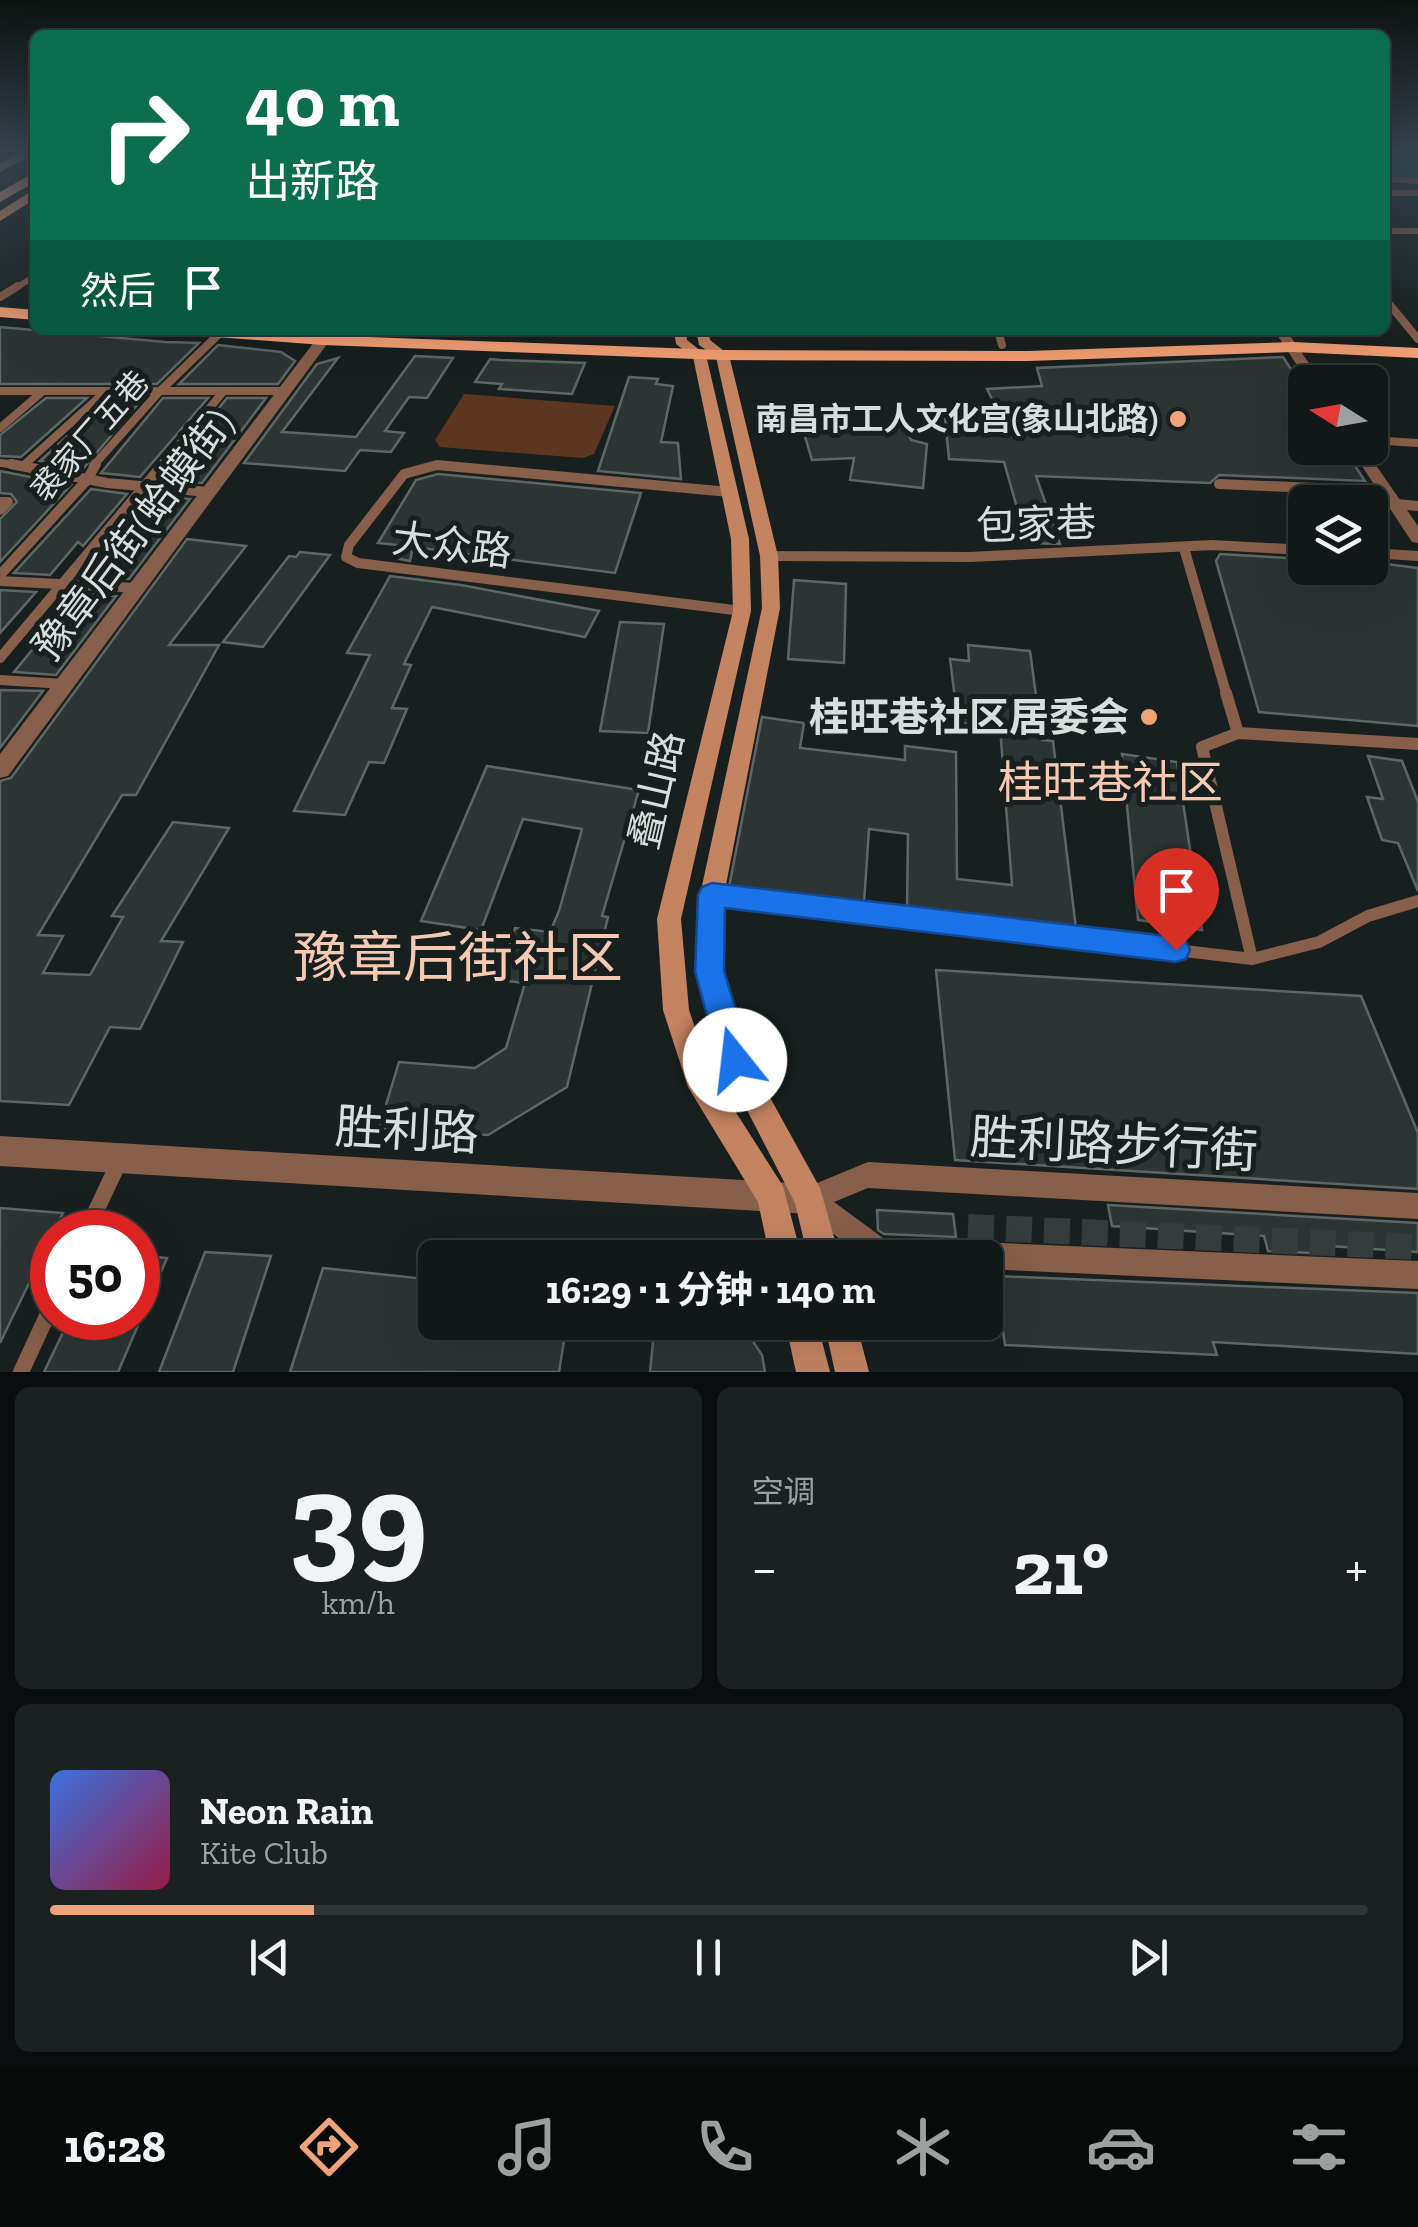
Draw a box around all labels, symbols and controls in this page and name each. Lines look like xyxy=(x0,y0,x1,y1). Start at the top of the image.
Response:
text: 40 m xyxy=(245,60,400,144)
icon: right xyxy=(80,70,210,200)
text: 出新路 xyxy=(245,155,380,209)
icon: arrive xyxy=(176,260,231,315)
text: 然后 xyxy=(80,268,156,314)
street label: 裘家厂五巷 xyxy=(23,363,157,509)
north arrow xyxy=(1288,365,1388,465)
map controls xyxy=(1288,365,1388,585)
street label: 豫章后街(蛤蟆街) xyxy=(23,399,243,669)
place label: 南昌市工人文化宫(象山北路) xyxy=(756,400,1158,438)
marker: 南昌市工人文化宫(象山北路) xyxy=(1167,408,1189,430)
button: layers xyxy=(1288,485,1388,585)
street label: 包家巷 xyxy=(975,498,1097,550)
street label: 大众路 xyxy=(390,514,514,576)
place label: 桂旺巷社区居委会 xyxy=(809,693,1129,741)
marker: 桂旺巷社区居委会 xyxy=(1138,706,1160,728)
street label: 叠山路 xyxy=(619,726,693,854)
district label: 桂旺巷社区 xyxy=(997,756,1223,810)
pin xyxy=(1134,848,1219,951)
icon: arrive xyxy=(1149,863,1204,918)
district label: 豫章后街社区 xyxy=(293,925,623,991)
position arrow xyxy=(683,1008,787,1112)
street label: 胜利路 xyxy=(334,1098,480,1162)
street label: 胜利路步行街 xyxy=(969,1108,1259,1180)
speed limit sign: 50 xyxy=(30,1210,160,1340)
text: 16:29 · 1 分钟 · 140 m xyxy=(546,1267,875,1313)
text: 39 xyxy=(289,1441,428,1597)
text: 空调 xyxy=(752,1473,816,1511)
text: 21° xyxy=(1013,1523,1109,1613)
text: − xyxy=(752,1535,777,1601)
text: + xyxy=(1345,1535,1368,1601)
text: km/h xyxy=(322,1584,395,1622)
text: Neon Rain xyxy=(200,1788,373,1834)
text: Kite Club xyxy=(200,1834,328,1872)
icon: previous xyxy=(242,1930,297,1985)
icon: pause xyxy=(681,1930,736,1985)
icon: next xyxy=(1121,1930,1176,1985)
icon: directions xyxy=(294,2112,364,2182)
icon: music xyxy=(492,2112,562,2182)
icon: phone xyxy=(690,2112,760,2182)
icon: climate xyxy=(888,2112,958,2182)
icon: car xyxy=(1086,2112,1156,2182)
icon: filters xyxy=(1284,2112,1354,2182)
text: 16:28 xyxy=(64,2120,166,2174)

